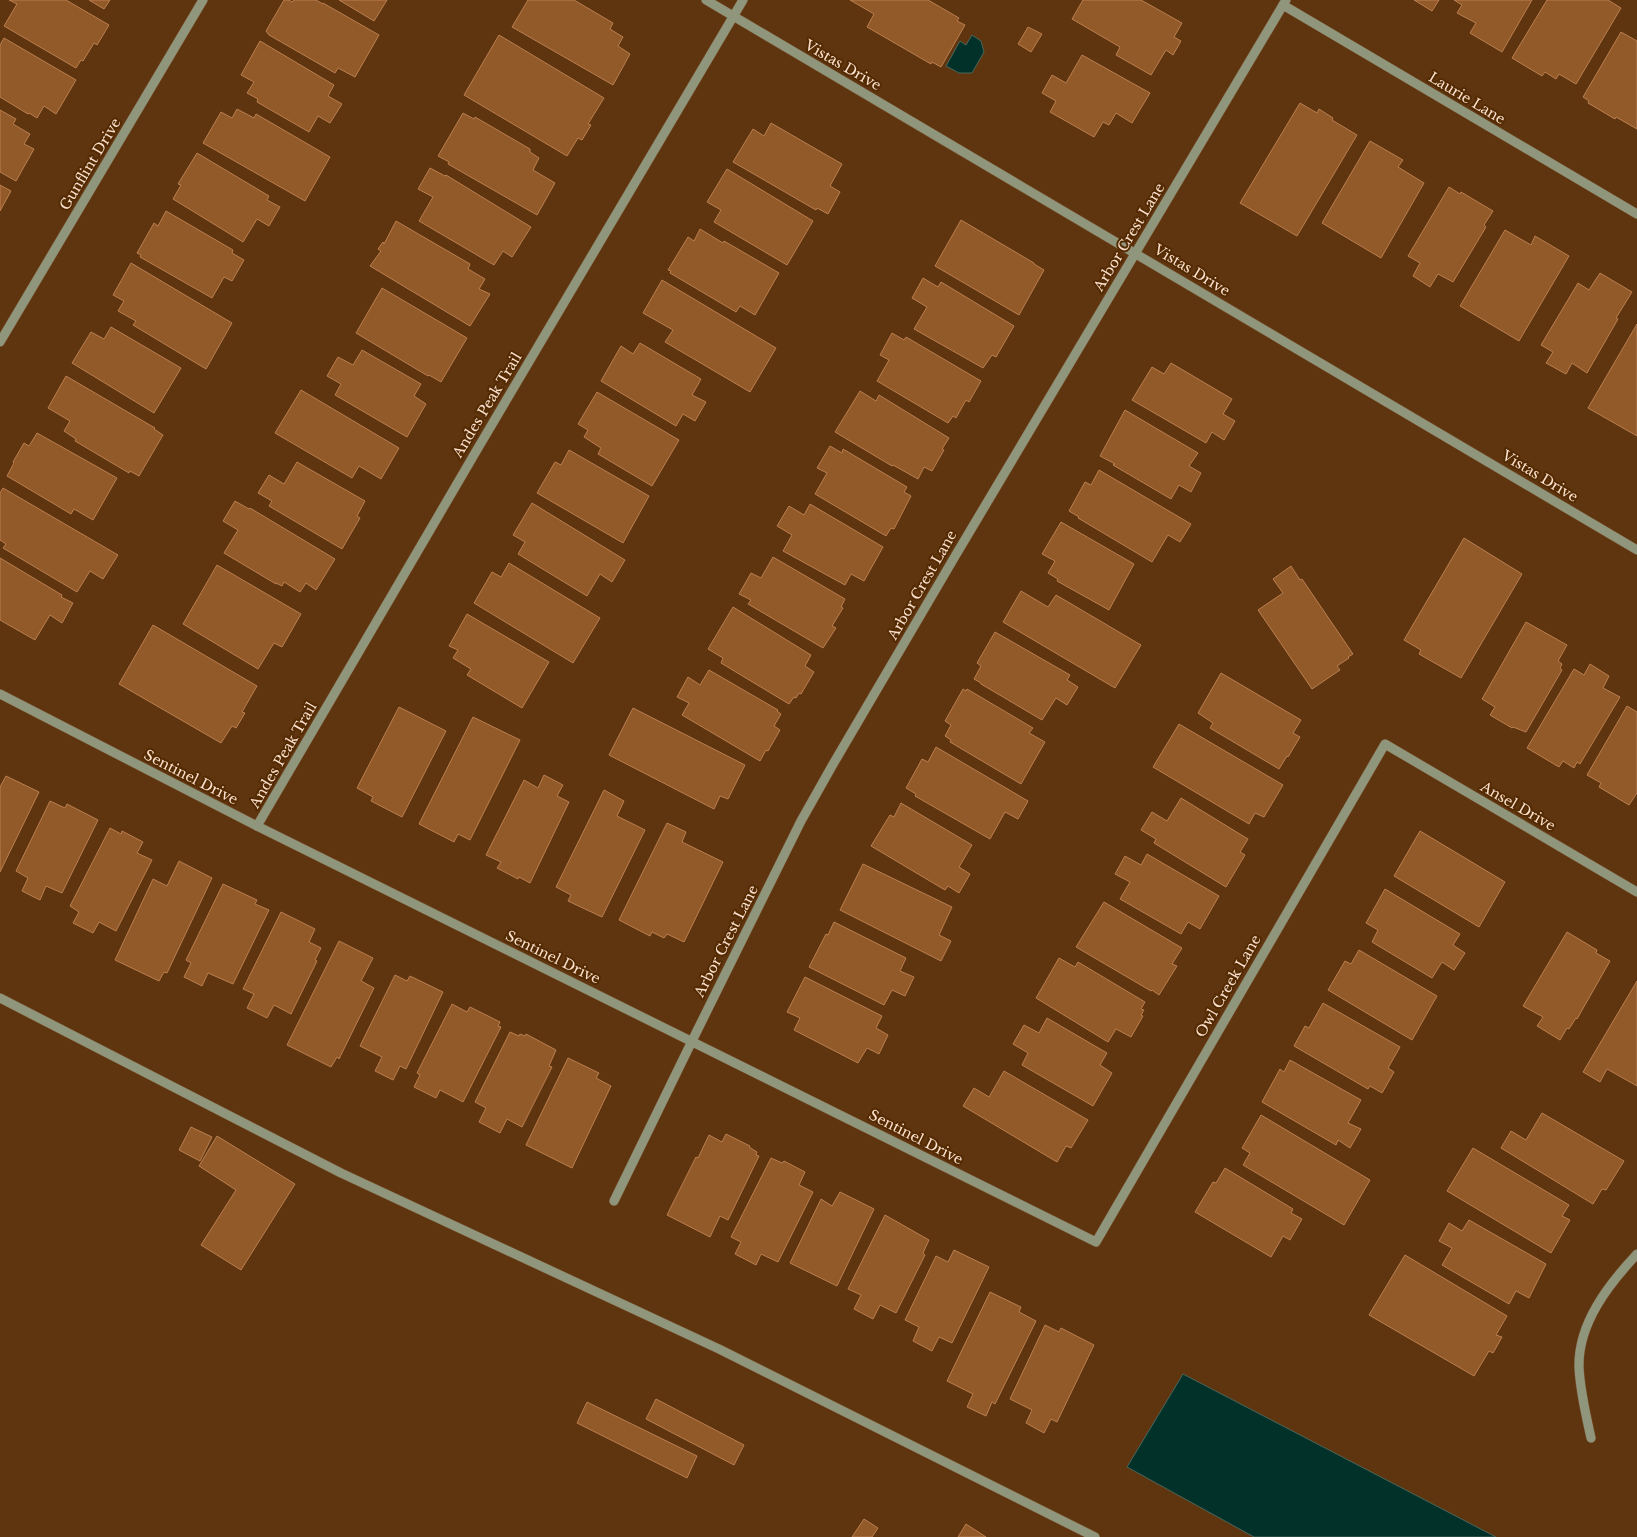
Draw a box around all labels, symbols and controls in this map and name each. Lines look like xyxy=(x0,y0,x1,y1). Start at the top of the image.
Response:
street label: Vistas Drive xyxy=(801,35,884,94)
street label: Laurie Lane xyxy=(1425,68,1509,128)
street label: Gunflint Drive xyxy=(55,115,125,213)
street label: Arbor Crest Lane xyxy=(1089,180,1168,295)
street label: Vistas Drive xyxy=(1150,240,1233,300)
street label: Andes Peak Trail xyxy=(448,349,526,462)
street label: Vistas Drive xyxy=(1498,446,1581,506)
street label: Arbor Crest Lane xyxy=(883,527,961,644)
street label: Andes Peak Trail xyxy=(245,698,321,812)
street label: Sentinel Drive xyxy=(141,746,241,808)
street label: Ansel Drive xyxy=(1477,777,1559,835)
street label: Arbor Crest Lane xyxy=(690,882,762,1001)
street label: Sentinel Drive xyxy=(503,926,603,988)
street label: Owl Creek Lane xyxy=(1191,931,1265,1041)
street label: Sentinel Drive xyxy=(866,1106,966,1168)

